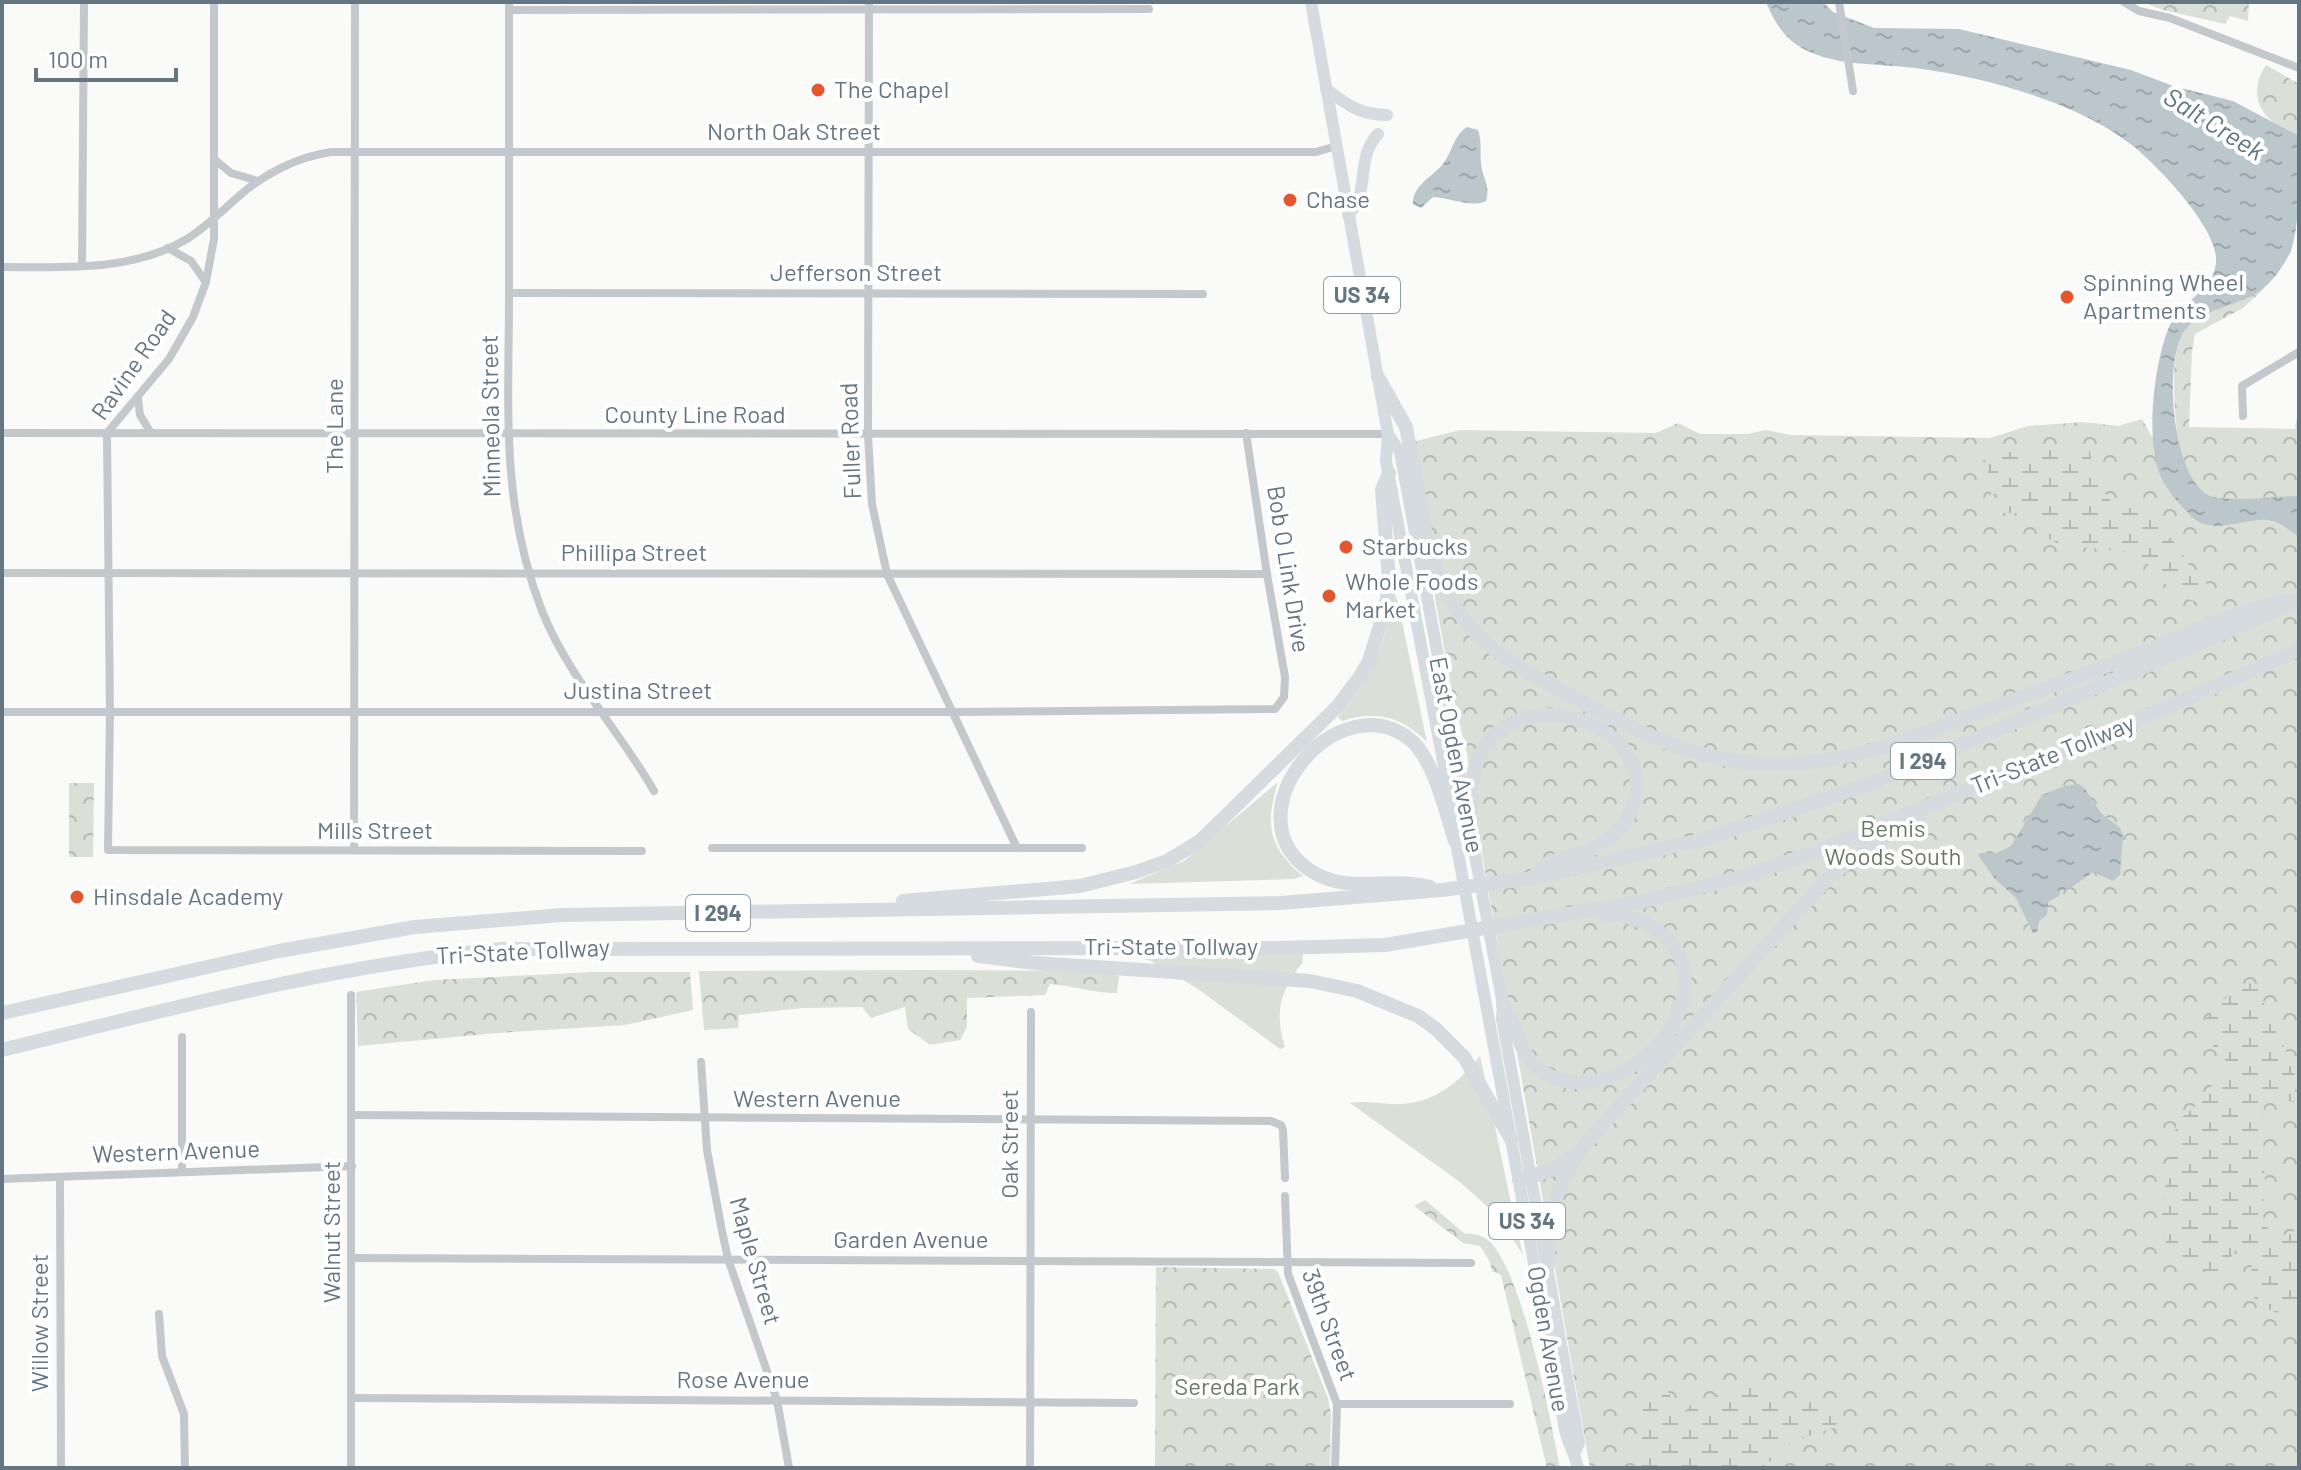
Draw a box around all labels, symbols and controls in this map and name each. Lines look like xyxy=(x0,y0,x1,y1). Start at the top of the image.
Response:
scale bar xyxy=(36,32,176,82)
text: 100 m xyxy=(48,44,108,73)
place label: The Chapel xyxy=(834,74,949,103)
water label: Salt Creek xyxy=(2159,80,2271,166)
marker: The Chapel xyxy=(809,81,827,99)
street label: North Oak Street xyxy=(707,116,881,145)
place label: Chase xyxy=(1306,184,1370,213)
marker: Chase xyxy=(1281,191,1299,209)
street label: Jefferson Street xyxy=(770,257,942,286)
place label: Spinning Wheel Apartments xyxy=(2083,267,2244,324)
road number: US 34 xyxy=(1324,277,1400,313)
marker: Spinning Wheel Apartments xyxy=(2058,288,2076,306)
street label: Ravine Road xyxy=(84,303,181,425)
street label: Minneola Street xyxy=(474,334,505,498)
street label: The Lane xyxy=(319,378,348,474)
street label: Fuller Road xyxy=(833,382,866,500)
street label: County Line Road xyxy=(604,399,786,428)
street label: Bob O Link Drive xyxy=(1262,483,1317,654)
place label: Starbucks xyxy=(1362,531,1468,560)
street label: Phillipa Street xyxy=(561,537,707,566)
marker: Starbucks xyxy=(1337,538,1355,556)
place label: Whole Foods Market xyxy=(1345,566,1479,623)
marker: Whole Foods Market xyxy=(1320,587,1338,605)
street label: East Ogden Avenue xyxy=(1424,654,1491,855)
street label: Justina Street xyxy=(564,675,712,704)
street label: Tri-State Tollway xyxy=(1966,708,2138,800)
road number: I 294 xyxy=(1891,743,1955,779)
park label: Bemis Woods South xyxy=(1824,813,1962,870)
street label: Mills Street xyxy=(317,815,433,844)
place label: Hinsdale Academy xyxy=(93,881,283,910)
marker: Hinsdale Academy xyxy=(68,888,86,906)
road number: I 294 xyxy=(686,895,750,931)
street label: Tri-State Tollway xyxy=(435,931,611,970)
street label: Tri-State Tollway xyxy=(1084,931,1258,960)
street label: Western Avenue xyxy=(733,1083,901,1112)
street label: Oak Street xyxy=(994,1089,1023,1199)
street label: Western Avenue xyxy=(92,1133,260,1168)
street label: Walnut Street xyxy=(316,1161,345,1303)
street label: Maple Street xyxy=(724,1193,788,1328)
road number: US 34 xyxy=(1489,1203,1565,1239)
street label: Garden Avenue xyxy=(833,1224,989,1253)
street label: Willow Street xyxy=(24,1254,53,1392)
street label: Ogden Avenue xyxy=(1522,1264,1577,1414)
street label: 39th Street xyxy=(1297,1265,1364,1384)
street label: Rose Avenue xyxy=(676,1364,810,1393)
park label: Sereda Park xyxy=(1174,1371,1300,1400)

